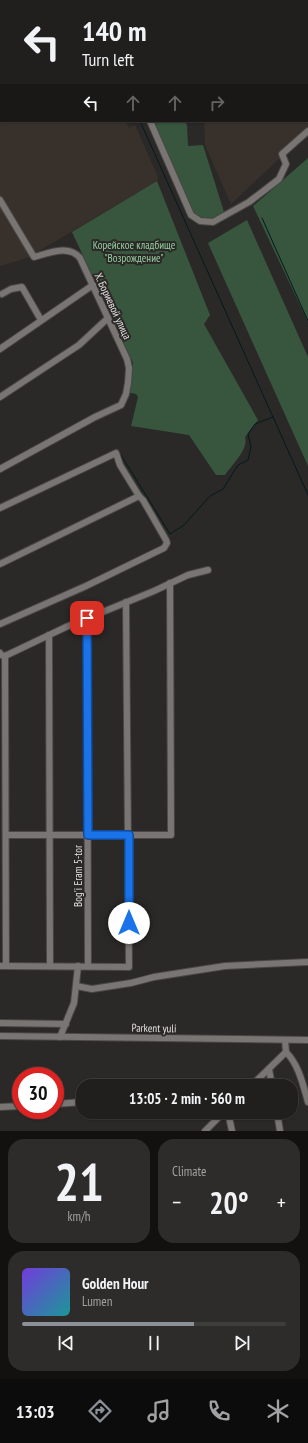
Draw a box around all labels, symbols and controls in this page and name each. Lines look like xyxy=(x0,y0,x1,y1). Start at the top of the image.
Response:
text: 140 m xyxy=(82,12,146,49)
icon: left xyxy=(16,16,68,68)
text: Turn left xyxy=(82,48,134,71)
icon: left xyxy=(80,92,102,114)
icon: ahead xyxy=(122,92,144,114)
icon: ahead xyxy=(164,92,186,114)
icon: right xyxy=(206,92,228,114)
park label: Корейское кладбище "Возрождение" xyxy=(93,238,176,265)
street label: Х. Бориевой улица xyxy=(91,271,135,341)
pin xyxy=(70,601,104,635)
icon: arrive xyxy=(76,607,98,629)
street label: Bog'i Eram 5-tor xyxy=(71,845,85,907)
position arrow xyxy=(108,902,150,944)
street label: Parkent yuli xyxy=(131,1021,177,1035)
speed limit sign: 30 xyxy=(12,1067,64,1119)
text: 13:05 · 2 min · 560 m xyxy=(129,1089,245,1108)
text: 21 xyxy=(54,1148,104,1215)
text: Climate xyxy=(172,1163,206,1180)
text: 20° xyxy=(209,1183,249,1222)
text: − xyxy=(172,1188,181,1216)
text: + xyxy=(277,1188,286,1216)
text: km/h xyxy=(67,1208,91,1225)
text: Golden Hour xyxy=(82,1274,149,1293)
text: Lumen xyxy=(82,1293,112,1310)
icon: previous xyxy=(55,1332,77,1354)
icon: pause xyxy=(143,1332,165,1354)
icon: next xyxy=(231,1332,253,1354)
icon: directions xyxy=(86,1397,114,1425)
icon: music xyxy=(145,1397,173,1425)
icon: phone xyxy=(205,1397,233,1425)
icon: climate xyxy=(264,1397,292,1425)
text: 13:03 xyxy=(16,1400,55,1423)

